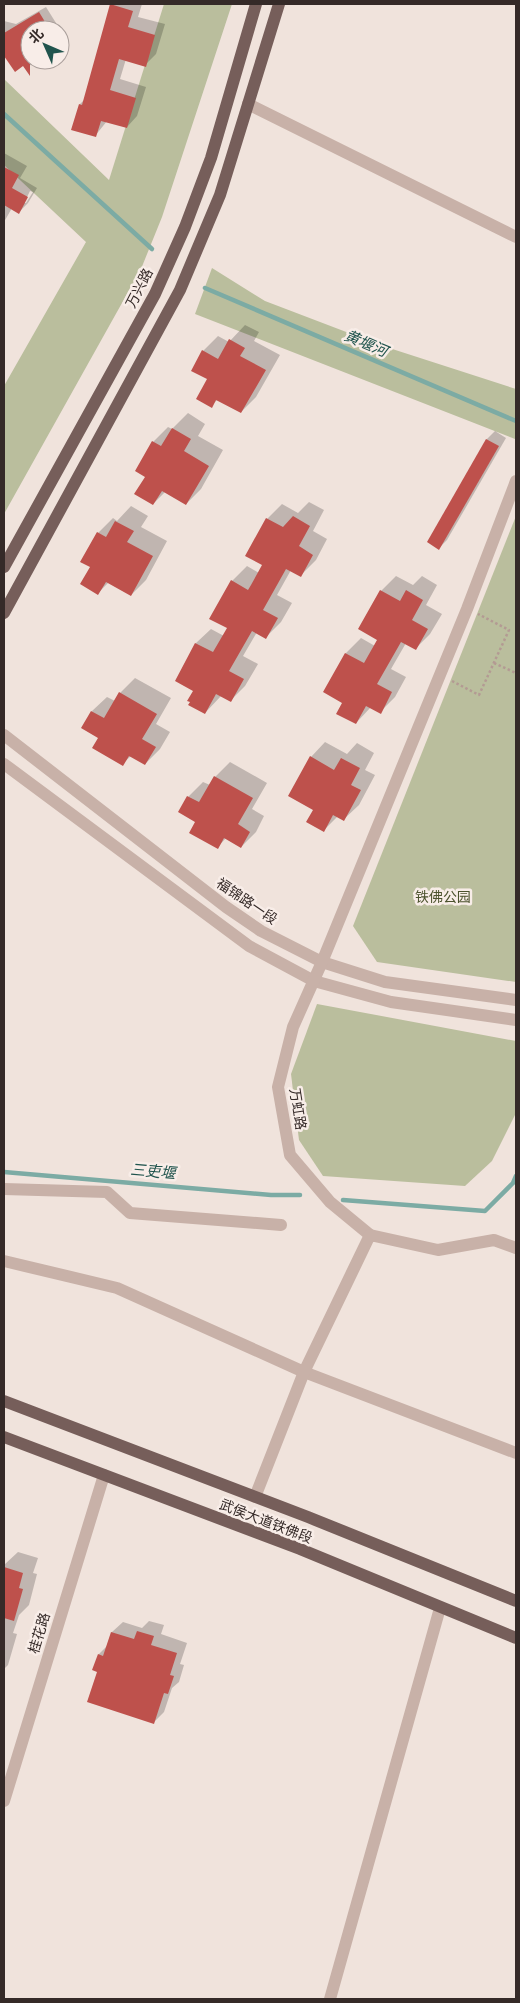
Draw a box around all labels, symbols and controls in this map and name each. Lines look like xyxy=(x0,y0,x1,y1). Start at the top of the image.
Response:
north arrow xyxy=(20,20,70,70)
text: 北 xyxy=(25,25,46,46)
street label: 万兴路 xyxy=(122,266,156,310)
water label: 黄堰河 xyxy=(342,326,393,361)
street label: 福锦路一段 xyxy=(214,875,280,927)
park label: 铁佛公园 xyxy=(415,889,471,905)
street label: 万虹路 xyxy=(287,1087,309,1131)
water label: 三吏堰 xyxy=(130,1161,179,1182)
street label: 武侯大道铁佛段 xyxy=(217,1496,315,1546)
street label: 桂花路 xyxy=(25,1611,53,1655)

